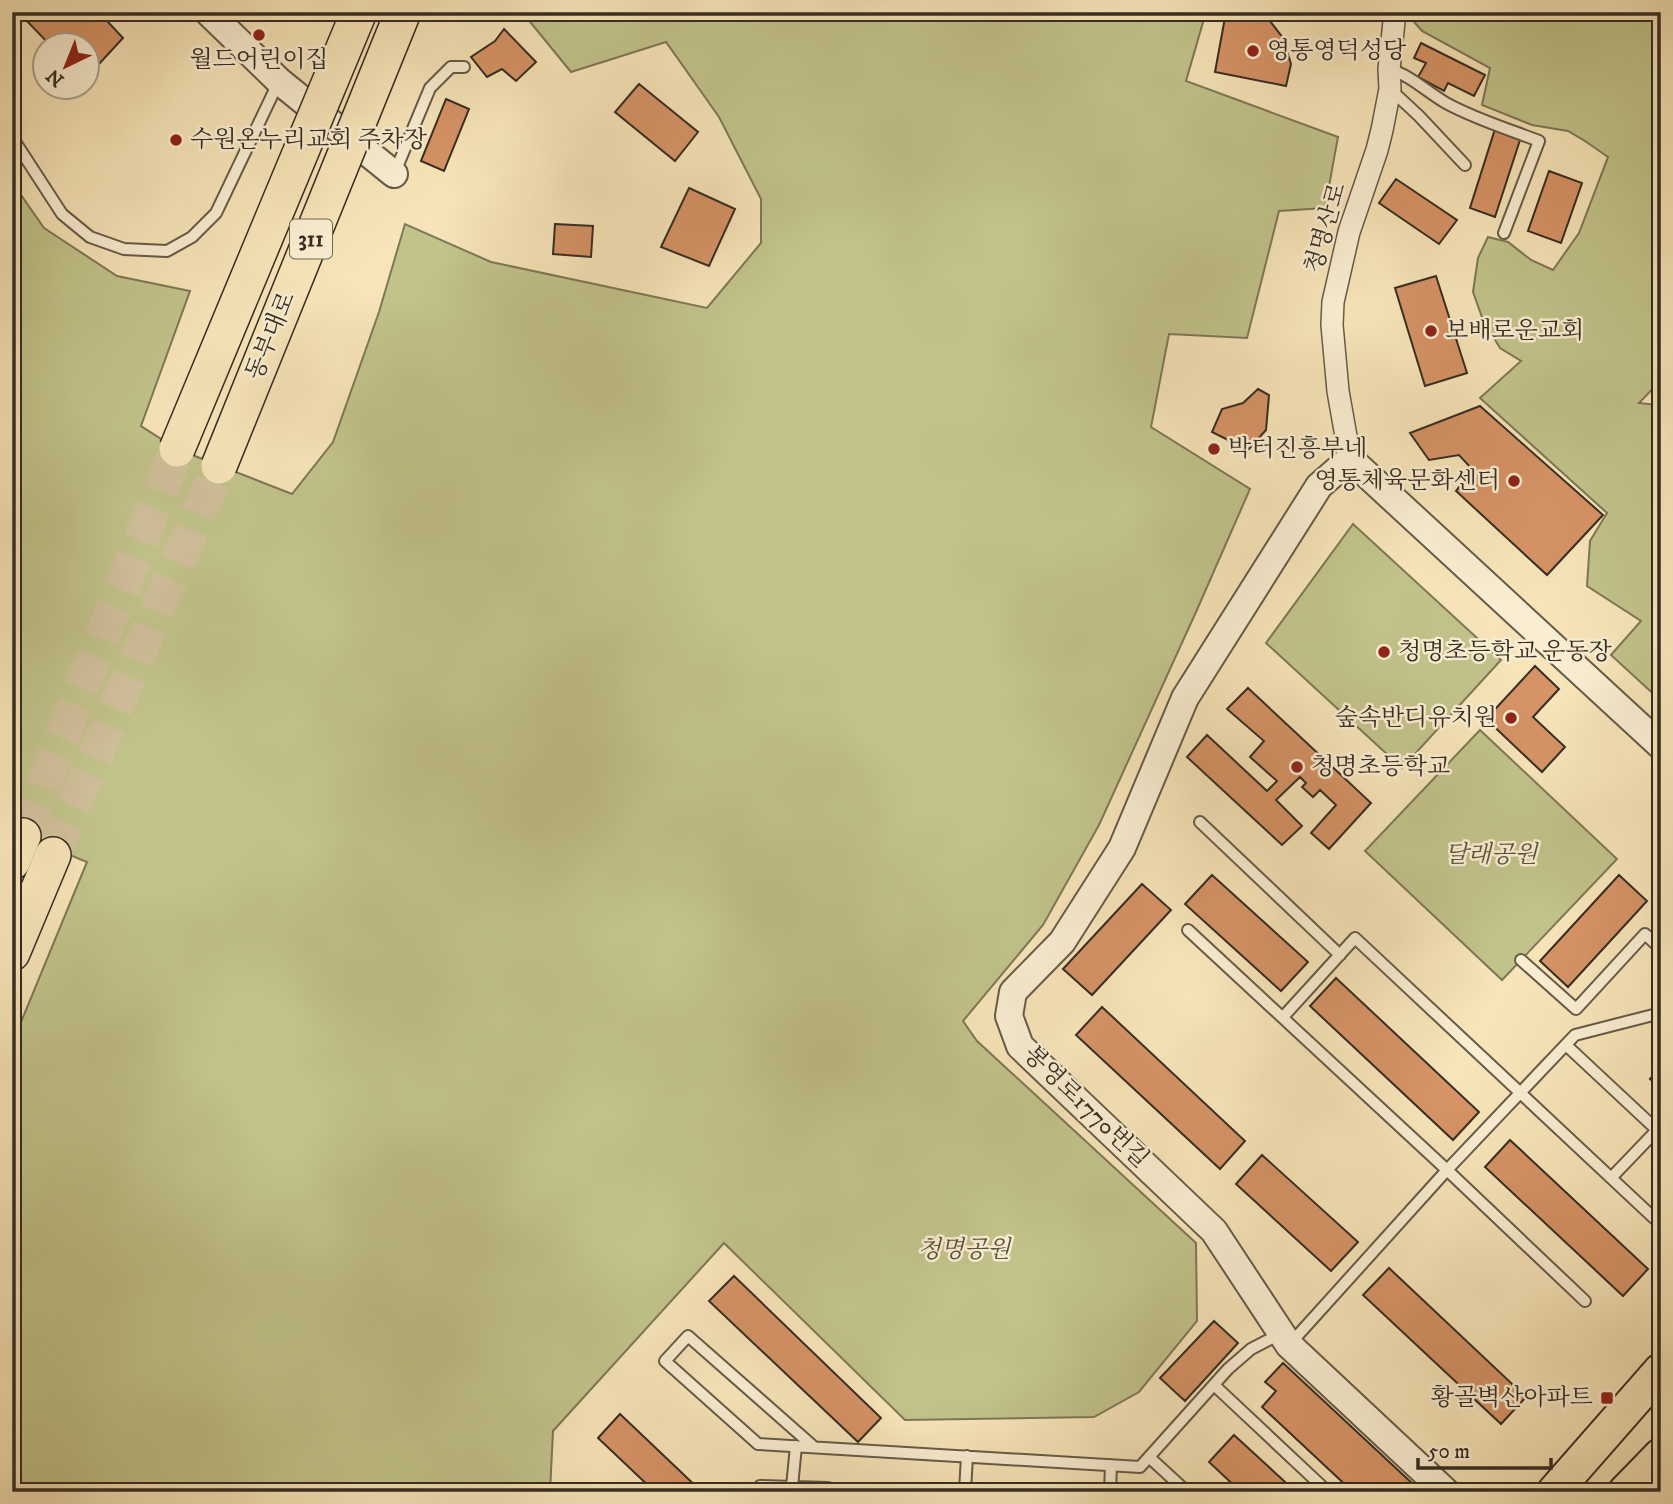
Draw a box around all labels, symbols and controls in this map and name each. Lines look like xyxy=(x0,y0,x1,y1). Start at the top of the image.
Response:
marker: 월드어린이집 xyxy=(251,27,267,43)
north arrow xyxy=(32,32,102,102)
place label: 영통영덕성당 xyxy=(1267,36,1407,66)
marker: 영통영덕성당 xyxy=(1245,43,1261,59)
place label: 월드어린이집 xyxy=(189,45,329,75)
text: N xyxy=(42,63,69,91)
place label: 수원온누리교회 주차장 xyxy=(190,125,428,155)
marker: 수원온누리교회 주차장 xyxy=(168,132,184,148)
street label: 청명산로 xyxy=(1299,179,1353,277)
road number: 311 xyxy=(290,220,332,258)
street label: 동부대로 xyxy=(240,287,302,385)
place label: 보배로운교회 xyxy=(1445,316,1584,346)
marker: 보배로운교회 xyxy=(1423,323,1439,339)
place label: 박터진흥부네 xyxy=(1228,434,1367,464)
marker: 박터진흥부네 xyxy=(1206,441,1222,457)
place label: 영통체육문화센터 xyxy=(1315,466,1500,496)
marker: 영통체육문화센터 xyxy=(1506,473,1522,489)
place label: 청명초등학교 운동장 xyxy=(1398,637,1613,667)
marker: 청명초등학교 운동장 xyxy=(1376,644,1392,660)
place label: 숲속반디유치원 xyxy=(1335,703,1497,733)
marker: 숲속반디유치원 xyxy=(1503,710,1519,726)
place label: 청명초등학교 xyxy=(1311,752,1450,782)
marker: 청명초등학교 xyxy=(1289,759,1305,775)
park label: 달래공원 xyxy=(1445,840,1539,870)
street label: 봉영로1770번길 xyxy=(1017,1040,1155,1174)
park label: 청명공원 xyxy=(918,1235,1012,1265)
place label: 황골벽산아파트 xyxy=(1431,1383,1593,1413)
marker: 황골벽산아파트 xyxy=(1599,1390,1615,1406)
scale bar xyxy=(1418,1427,1550,1471)
text: 50 m xyxy=(1428,1439,1470,1465)

